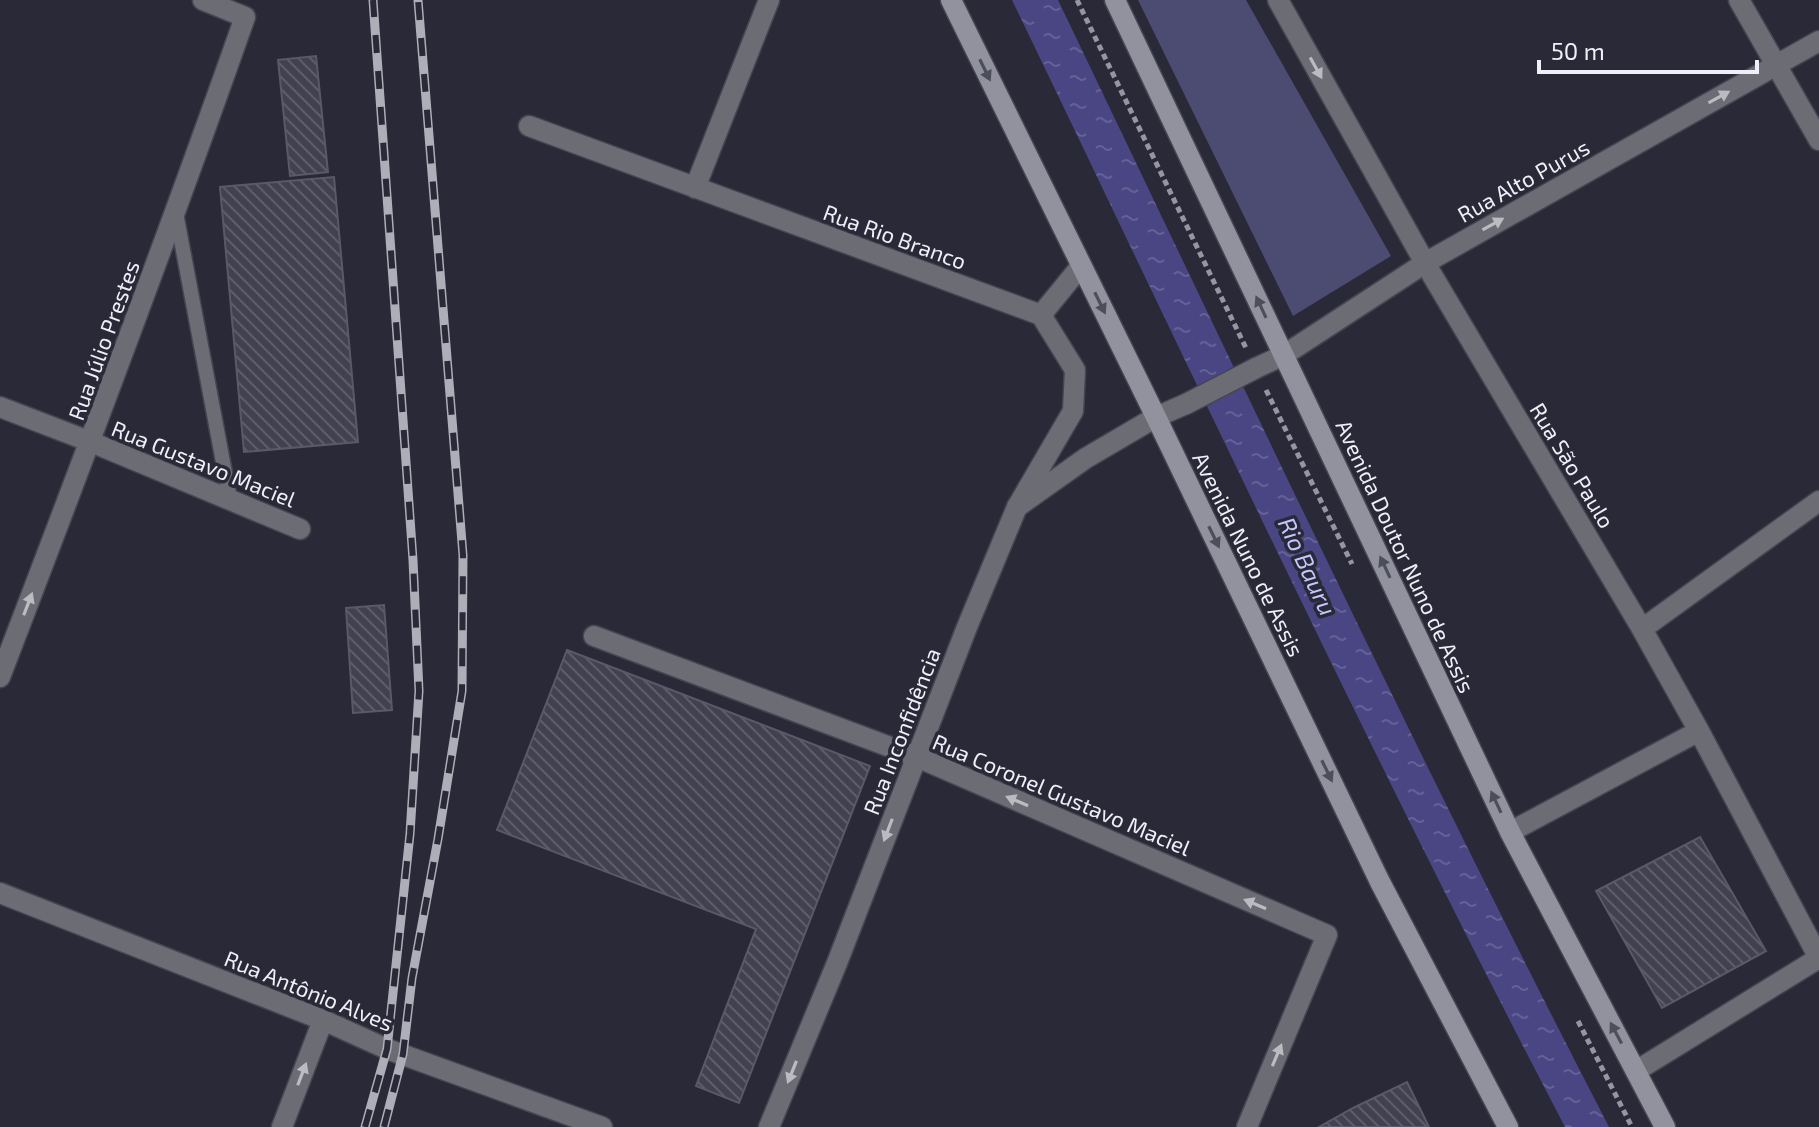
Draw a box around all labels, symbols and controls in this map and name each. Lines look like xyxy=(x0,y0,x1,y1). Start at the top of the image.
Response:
scale bar xyxy=(1539,24,1757,74)
text: 50 m xyxy=(1551,36,1605,65)
one-way arrow xyxy=(1308,57,1322,79)
one-way arrow xyxy=(978,58,992,82)
one-way arrow xyxy=(1708,90,1730,104)
street label: Rua Alto Purus xyxy=(1453,133,1593,227)
street label: Rua Rio Branco xyxy=(820,198,970,274)
one-way arrow xyxy=(1481,218,1504,231)
street label: Rua Júlio Prestes xyxy=(62,257,144,423)
one-way arrow xyxy=(1093,292,1106,315)
one-way arrow xyxy=(1254,296,1268,319)
street label: Rua São Paulo xyxy=(1525,398,1621,532)
street label: Rua Gustavo Maciel xyxy=(108,414,300,512)
street label: Avenida Doutor Nuno de Assis xyxy=(1331,416,1481,696)
street label: Avenida Nuno de Assis xyxy=(1188,448,1310,660)
water label: Rio Bauru xyxy=(1273,512,1343,620)
one-way arrow xyxy=(1207,525,1221,549)
one-way arrow xyxy=(1378,556,1392,579)
one-way arrow xyxy=(22,592,35,616)
street label: Rua Inconfidência xyxy=(857,644,945,818)
street label: Rua Coronel Gustavo Maciel xyxy=(929,728,1195,860)
one-way arrow xyxy=(1320,760,1334,783)
one-way arrow xyxy=(1489,791,1503,814)
one-way arrow xyxy=(1005,794,1029,807)
one-way arrow xyxy=(881,818,894,842)
one-way arrow xyxy=(1244,898,1267,911)
street label: Rua Antônio Alves xyxy=(221,944,397,1036)
one-way arrow xyxy=(1609,1022,1623,1044)
one-way arrow xyxy=(1271,1043,1284,1067)
one-way arrow xyxy=(786,1060,799,1084)
one-way arrow xyxy=(296,1062,309,1086)

